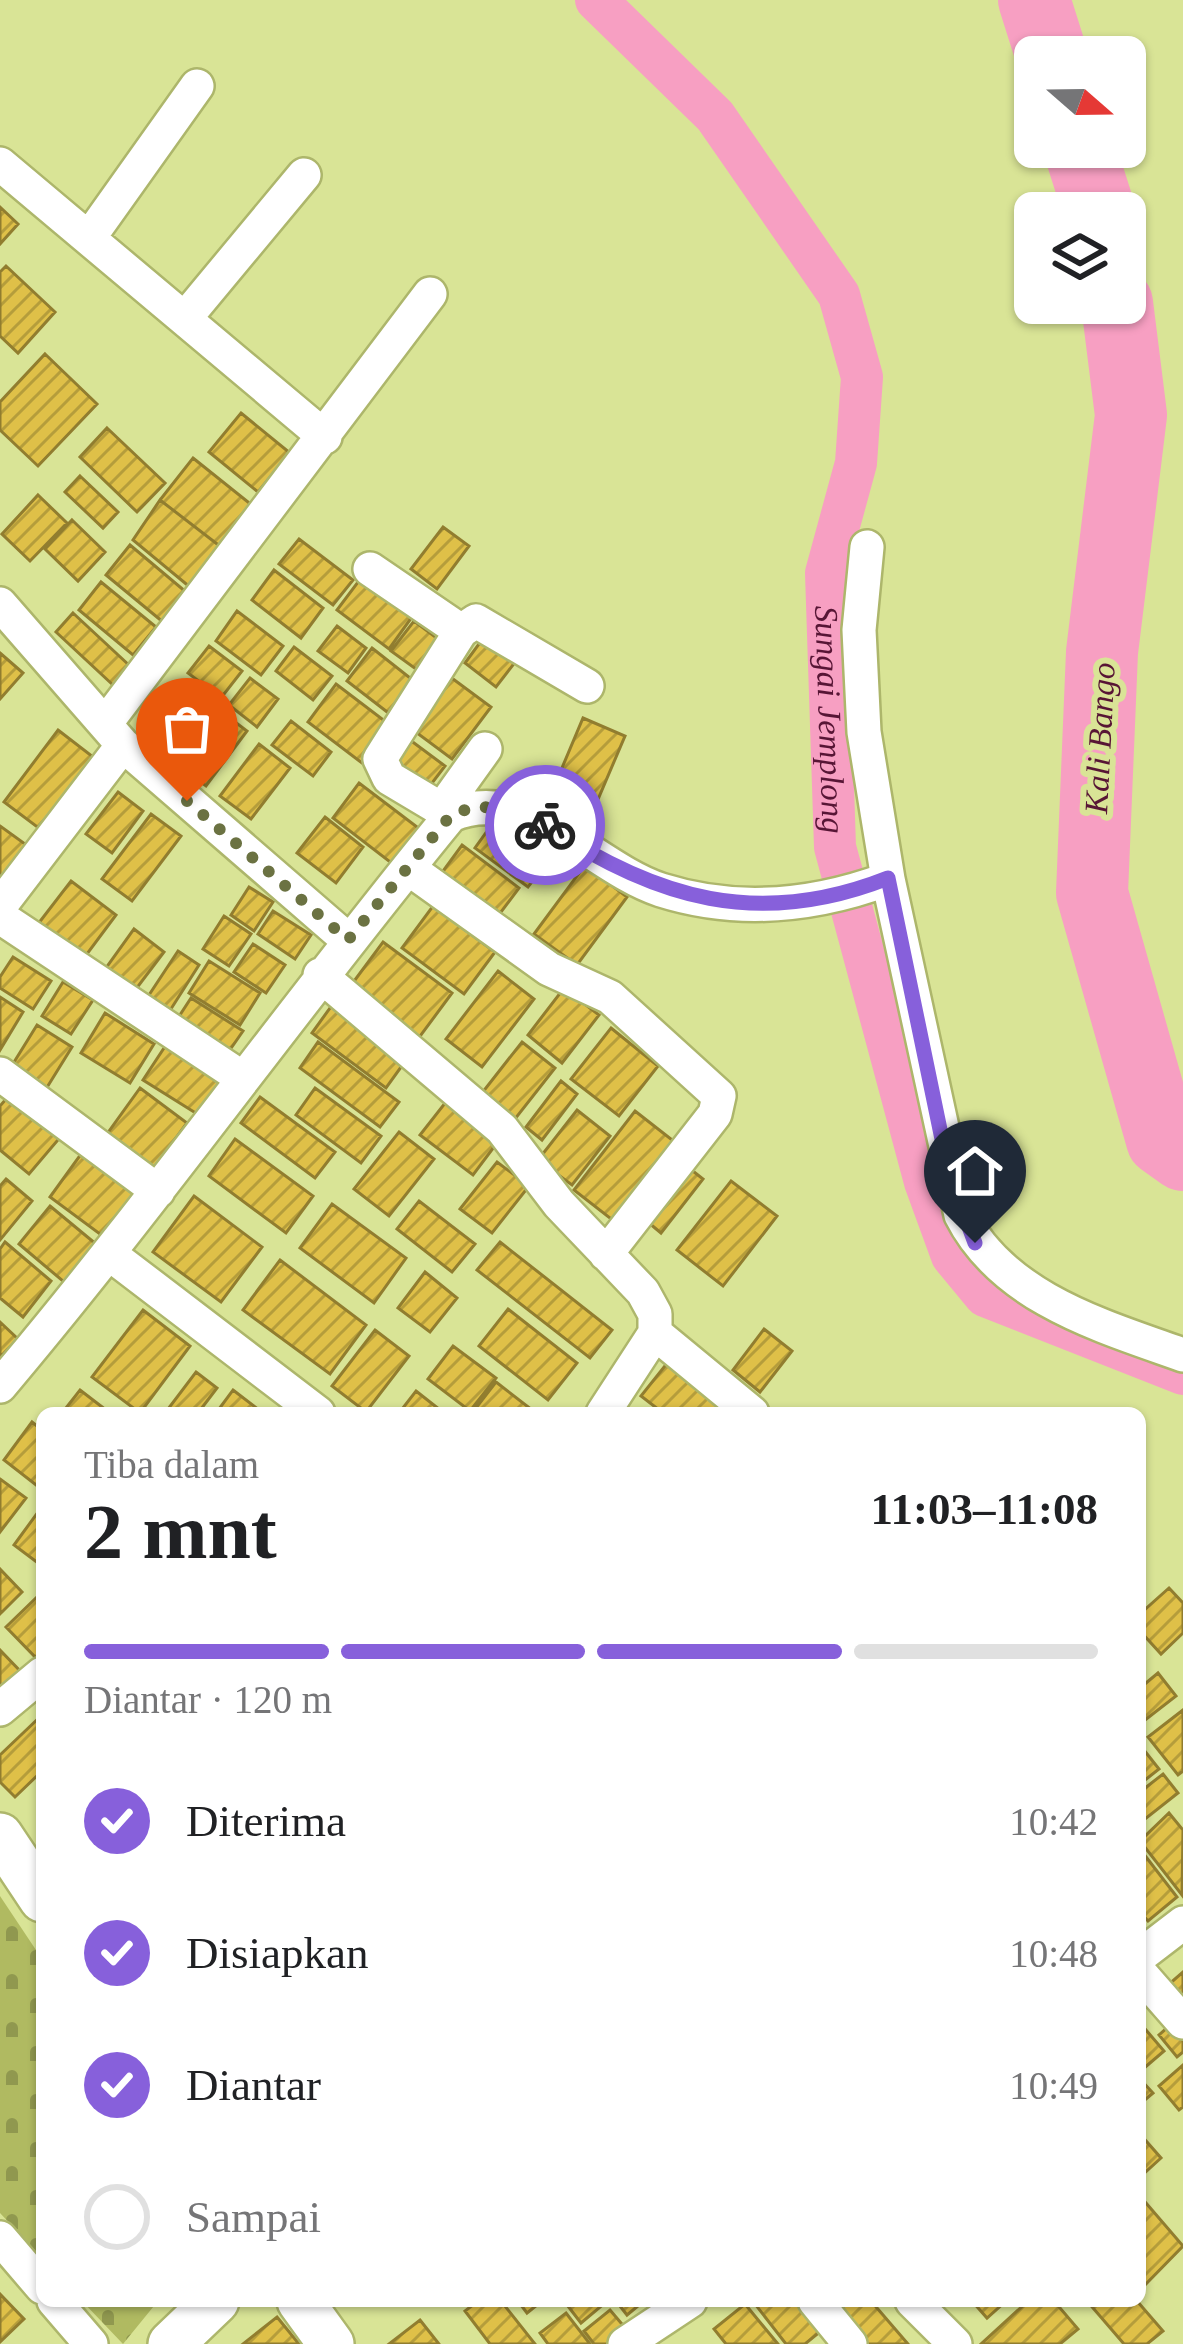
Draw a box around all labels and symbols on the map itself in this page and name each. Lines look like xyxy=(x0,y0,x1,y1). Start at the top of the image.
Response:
north arrow xyxy=(1014,36,1146,168)
water label: Sungai Jemplong xyxy=(808,605,852,834)
water label: Kali Bango xyxy=(1078,662,1122,816)
pin xyxy=(136,678,238,801)
courier xyxy=(485,765,605,885)
pin xyxy=(924,1120,1026,1243)

